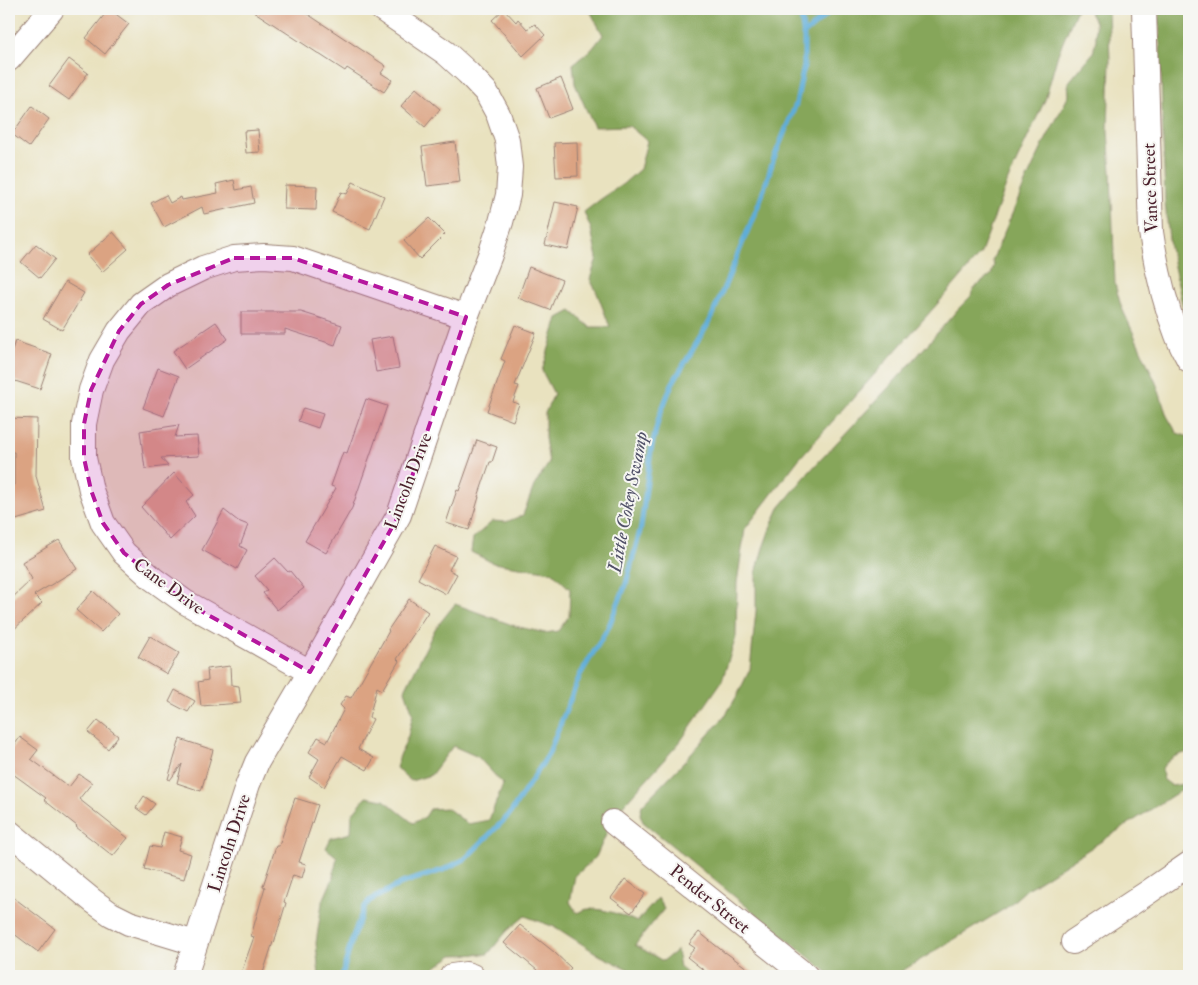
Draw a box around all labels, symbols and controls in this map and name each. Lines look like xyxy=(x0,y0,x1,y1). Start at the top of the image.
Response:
street label: Vance Street xyxy=(1137,143,1164,233)
street label: Lincoln Drive xyxy=(380,429,438,533)
water label: Little Cokey Swamp xyxy=(602,429,653,576)
street label: Cane Drive xyxy=(129,553,209,620)
street label: Lincoln Drive xyxy=(203,791,256,895)
street label: Pender Street xyxy=(665,860,755,939)

